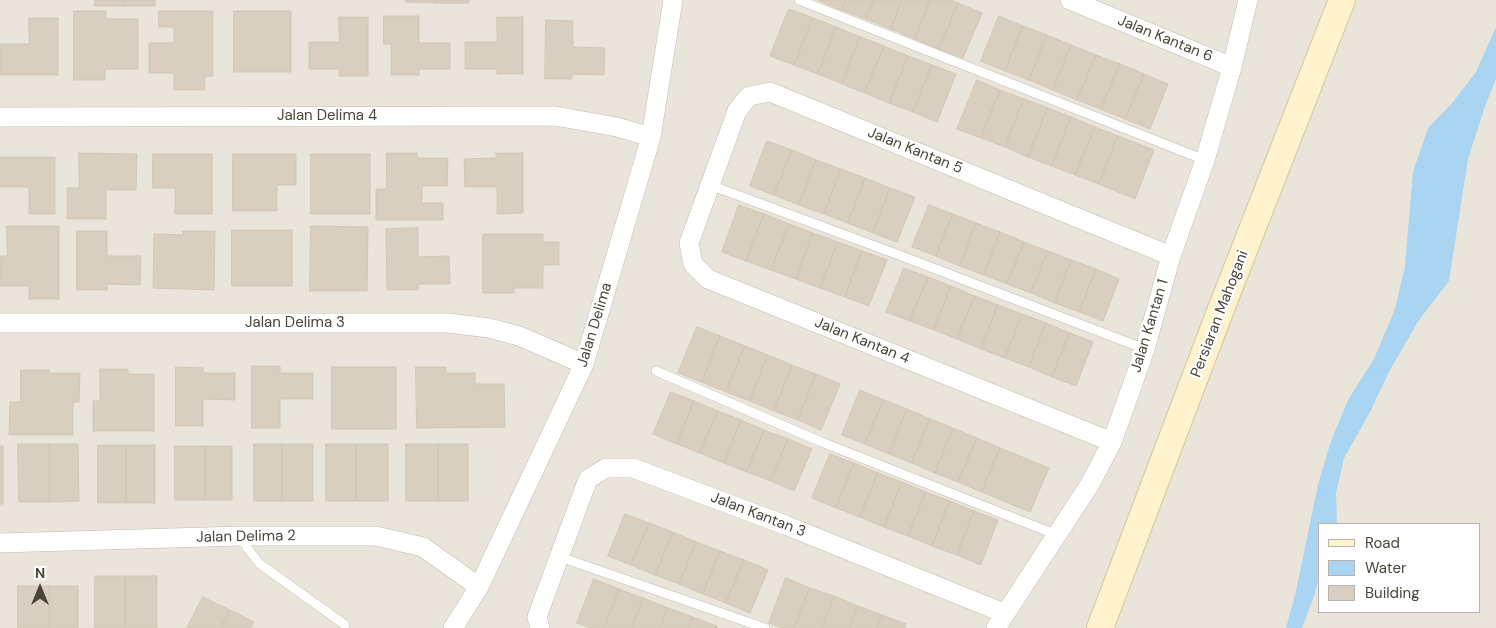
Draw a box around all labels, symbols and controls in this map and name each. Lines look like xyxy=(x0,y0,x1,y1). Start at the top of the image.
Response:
street label: Jalan Kantan 6 xyxy=(1115,12,1215,66)
street label: Jalan Delima 4 xyxy=(277,107,377,125)
street label: Jalan Kantan 5 xyxy=(865,124,965,178)
street label: Persiaran Mahogani xyxy=(1187,248,1253,380)
street label: Jalan Kantan 1 xyxy=(1127,277,1173,375)
street label: Jalan Delima xyxy=(574,281,616,369)
street label: Jalan Delima 3 xyxy=(245,314,345,332)
street label: Jalan Kantan 4 xyxy=(812,314,912,368)
street label: Jalan Kantan 3 xyxy=(708,489,808,541)
legend xyxy=(1318,523,1481,613)
street label: Jalan Delima 2 xyxy=(196,527,296,547)
text: Road xyxy=(1365,533,1400,553)
text: Water xyxy=(1365,558,1406,578)
north arrow xyxy=(15,563,65,613)
text: N xyxy=(35,564,45,582)
text: Building xyxy=(1365,583,1420,603)

